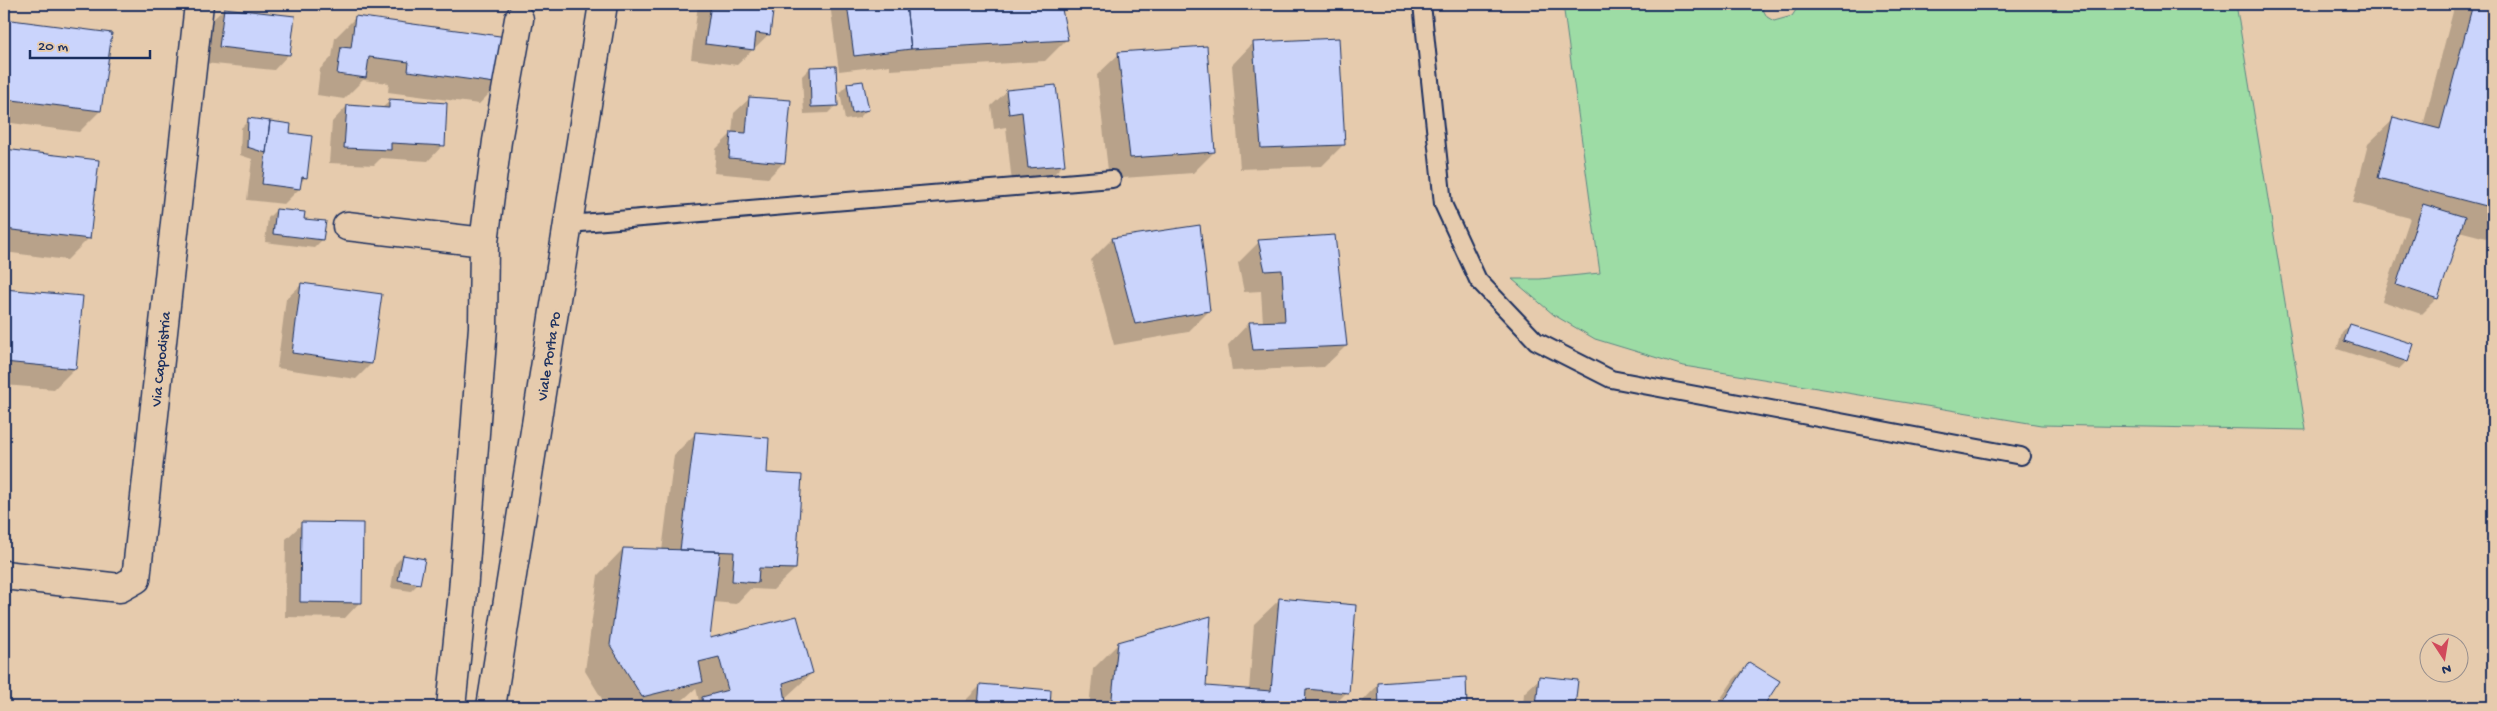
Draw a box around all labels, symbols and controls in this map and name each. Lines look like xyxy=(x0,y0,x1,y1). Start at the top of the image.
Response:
scale bar xyxy=(30,28,150,60)
text: 20 m xyxy=(38,38,68,56)
street label: Via Capodistria xyxy=(148,310,176,409)
street label: Viale Porta Po xyxy=(534,310,566,403)
north arrow xyxy=(2420,634,2470,684)
text: N xyxy=(2440,659,2452,678)

